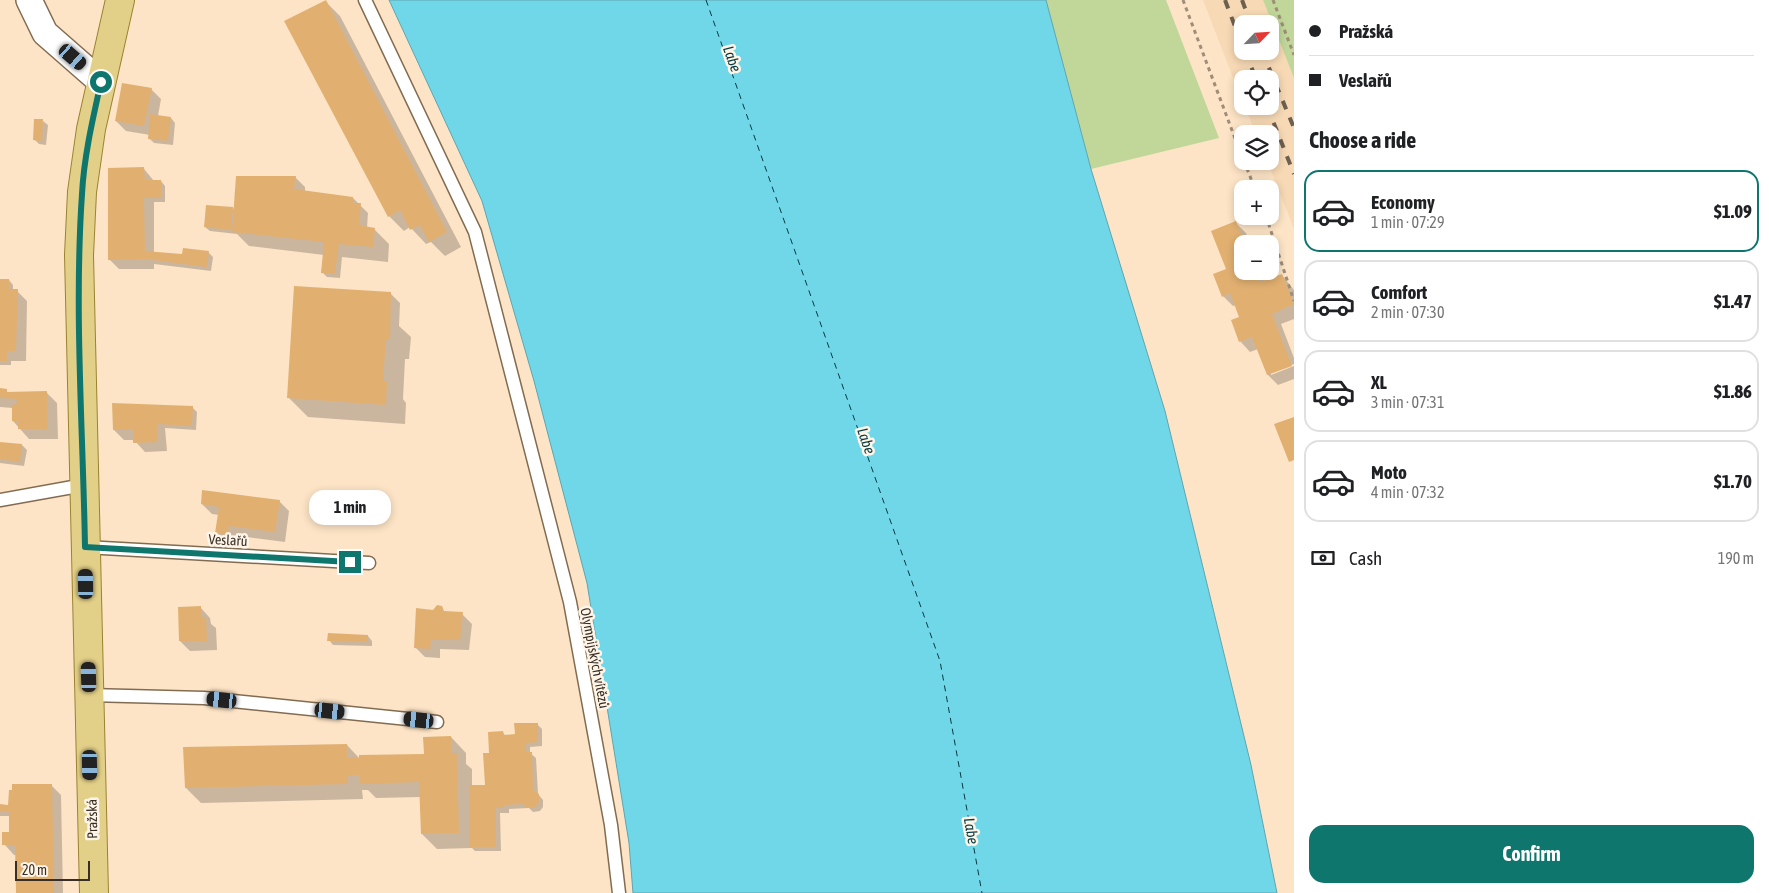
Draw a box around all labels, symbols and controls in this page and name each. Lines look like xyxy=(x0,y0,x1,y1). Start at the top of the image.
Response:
north arrow xyxy=(1234,15,1279,60)
map controls xyxy=(1234,15,1279,280)
text: Pražská xyxy=(1339,20,1393,42)
car xyxy=(56,41,89,73)
water label: Labe xyxy=(720,43,745,74)
text: Veslařů xyxy=(1339,69,1392,91)
button: locate xyxy=(1234,70,1279,115)
route start xyxy=(90,71,112,93)
button: layers xyxy=(1234,125,1279,170)
text: Choose a ride xyxy=(1309,127,1416,153)
button: + xyxy=(1234,180,1279,225)
icon: car xyxy=(1311,189,1356,234)
text: Economy xyxy=(1371,191,1435,213)
text: $1.09 xyxy=(1714,200,1752,222)
text: 1 min · 07:29 xyxy=(1371,213,1444,231)
button: − xyxy=(1234,235,1279,280)
icon: car xyxy=(1311,279,1356,324)
text: Comfort xyxy=(1371,281,1427,303)
text: $1.47 xyxy=(1714,290,1752,312)
text: 2 min · 07:30 xyxy=(1371,303,1444,321)
icon: car xyxy=(1311,369,1356,414)
text: XL xyxy=(1371,371,1387,393)
text: $1.86 xyxy=(1714,380,1752,402)
text: 3 min · 07:31 xyxy=(1371,393,1444,411)
water label: Labe xyxy=(854,425,879,456)
icon: car xyxy=(1311,459,1356,504)
text: Moto xyxy=(1371,461,1407,483)
text: $1.70 xyxy=(1714,470,1752,492)
text: 4 min · 07:32 xyxy=(1371,483,1444,501)
callout: 1 min xyxy=(309,490,391,524)
text: 1 min xyxy=(334,498,366,516)
street label: Veslařů xyxy=(208,531,248,549)
icon: cash xyxy=(1309,544,1337,572)
text: Cash xyxy=(1349,547,1382,569)
text: 190 m xyxy=(1718,549,1754,567)
route end xyxy=(339,551,361,573)
car xyxy=(78,569,93,599)
street label: Olympijských vítězů xyxy=(577,606,613,710)
car xyxy=(80,662,97,692)
car xyxy=(206,691,237,709)
car xyxy=(314,702,345,720)
car xyxy=(403,711,434,729)
car xyxy=(82,750,97,780)
street label: Pražská xyxy=(84,799,100,839)
water label: Labe xyxy=(961,816,982,846)
button: Confirm xyxy=(1309,825,1754,883)
scale bar xyxy=(15,858,90,881)
text: 20 m xyxy=(22,862,47,878)

